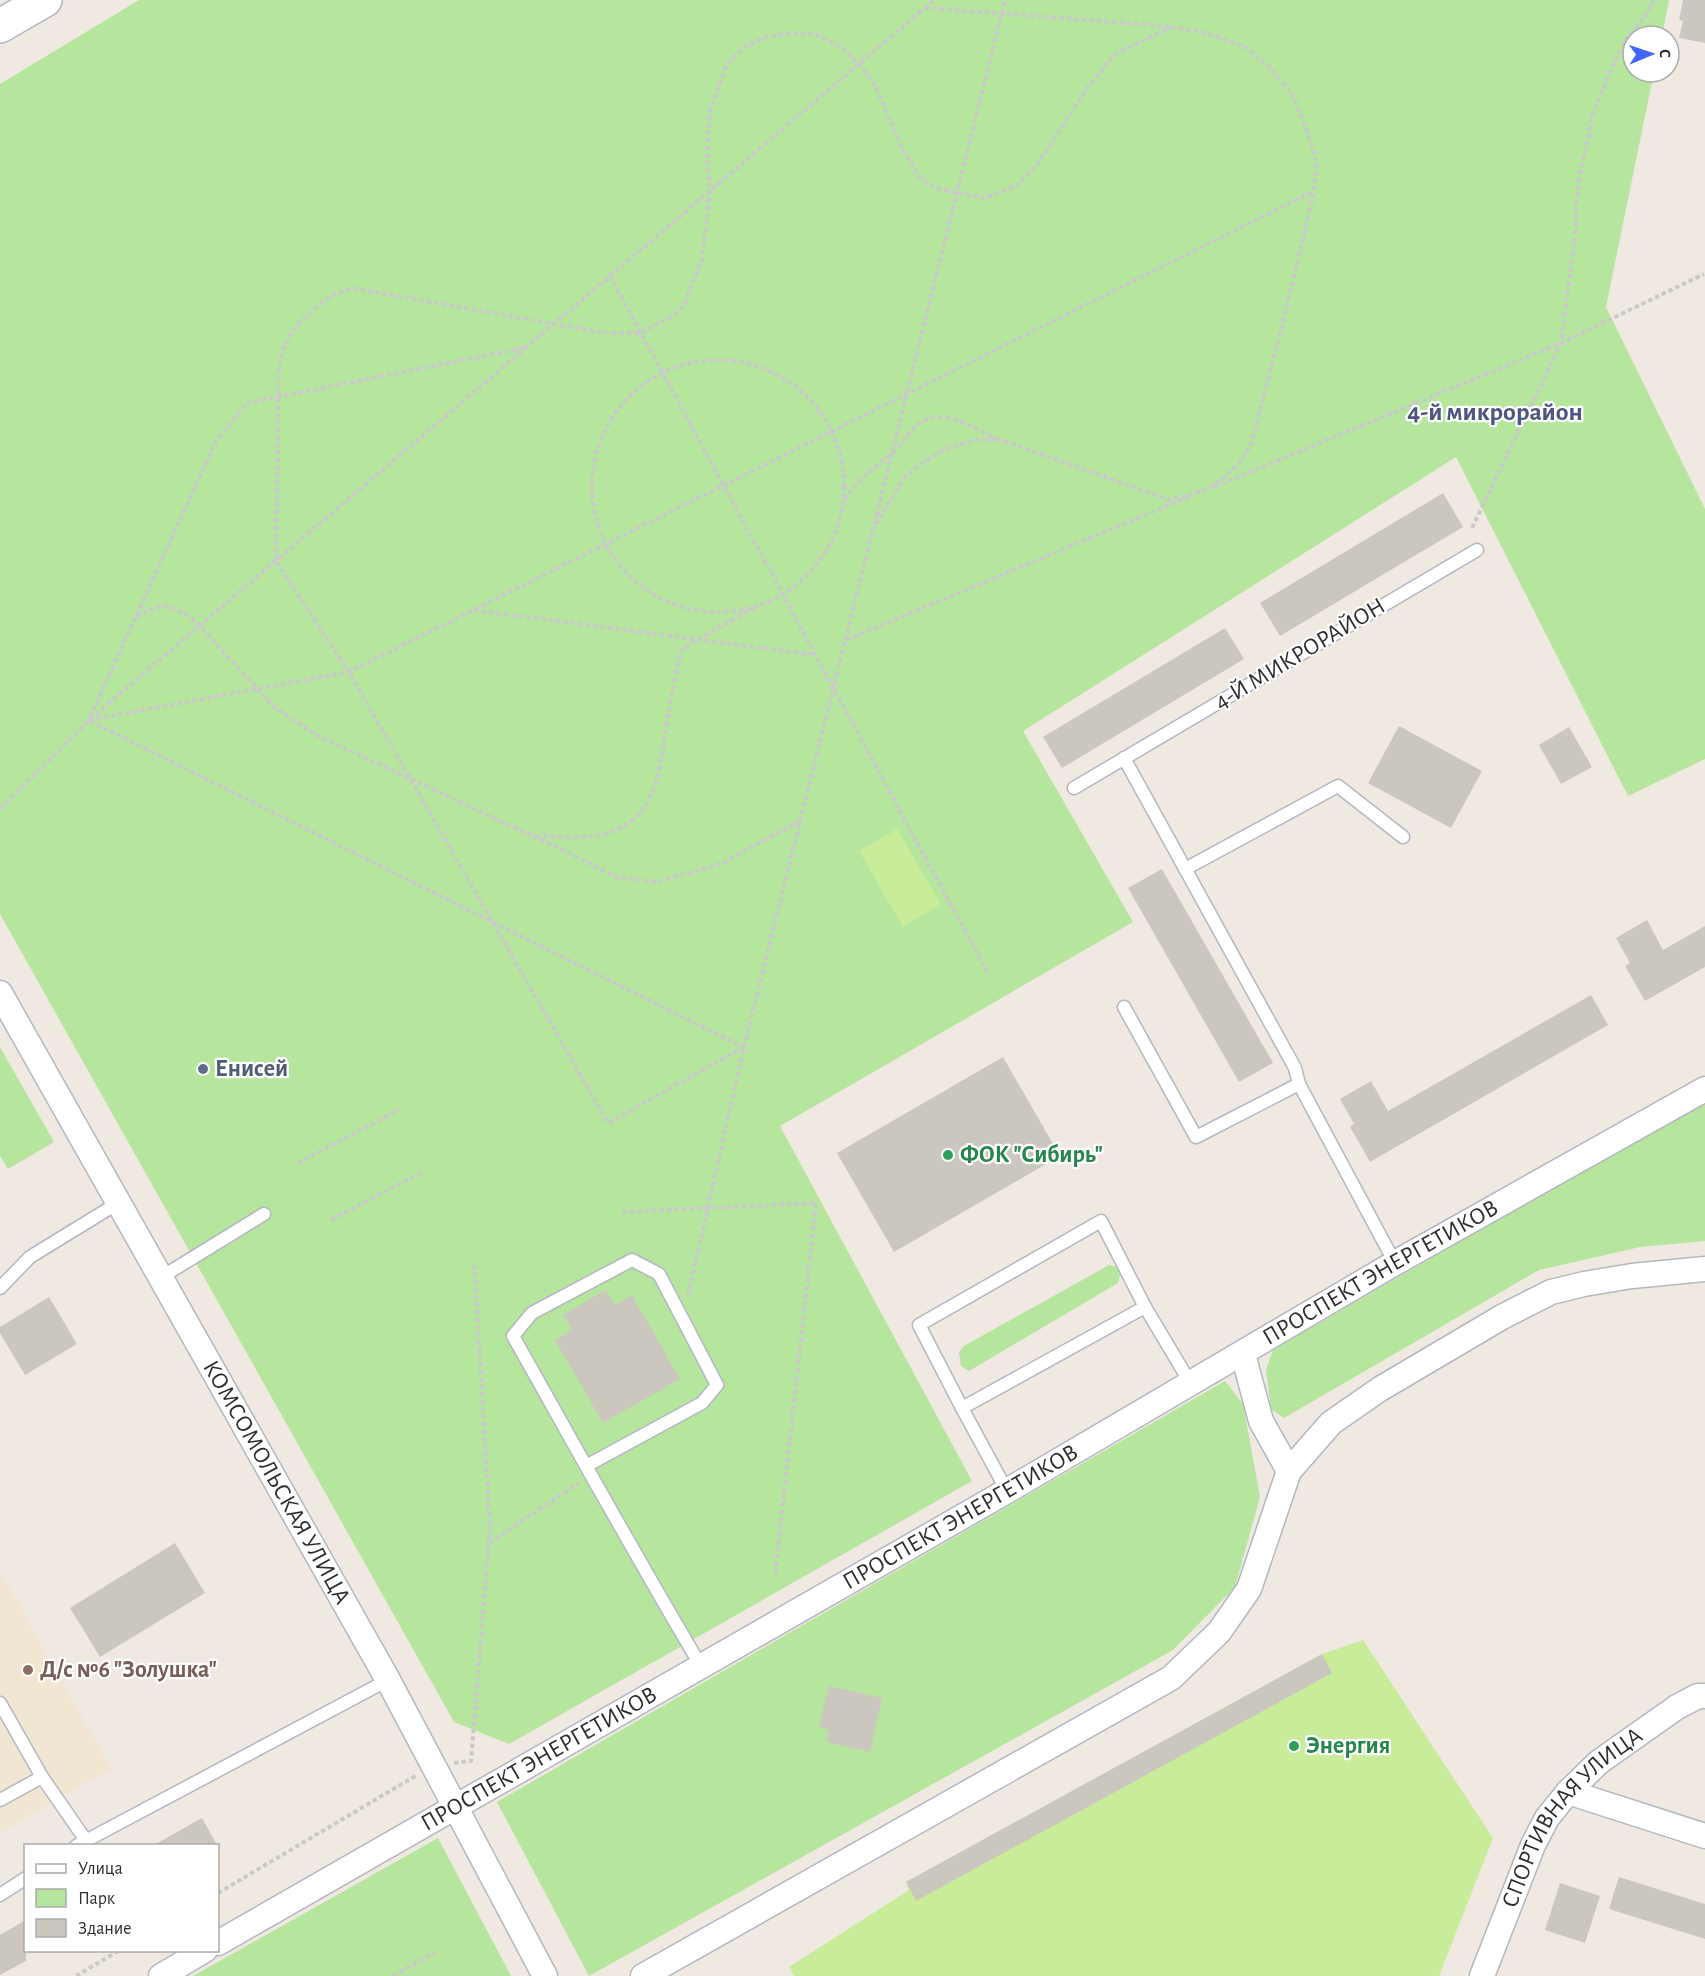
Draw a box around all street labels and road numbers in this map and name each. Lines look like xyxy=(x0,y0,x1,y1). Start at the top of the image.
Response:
street label: 4-Й МИКРОРАЙОН xyxy=(1210,594,1390,714)
street label: ПРОСПЕКТ ЭНЕРГЕТИКОВ xyxy=(1259,1196,1502,1350)
street label: КОМСОМОЛЬСКАЯ УЛИЦА xyxy=(198,1357,355,1608)
street label: ПРОСПЕКТ ЭНЕРГЕТИКОВ xyxy=(839,1440,1082,1594)
street label: ПРОСПЕКТ ЭНЕРГЕТИКОВ xyxy=(417,1682,661,1836)
street label: СПОРТИВНАЯ УЛИЦА xyxy=(1498,1723,1647,1911)

